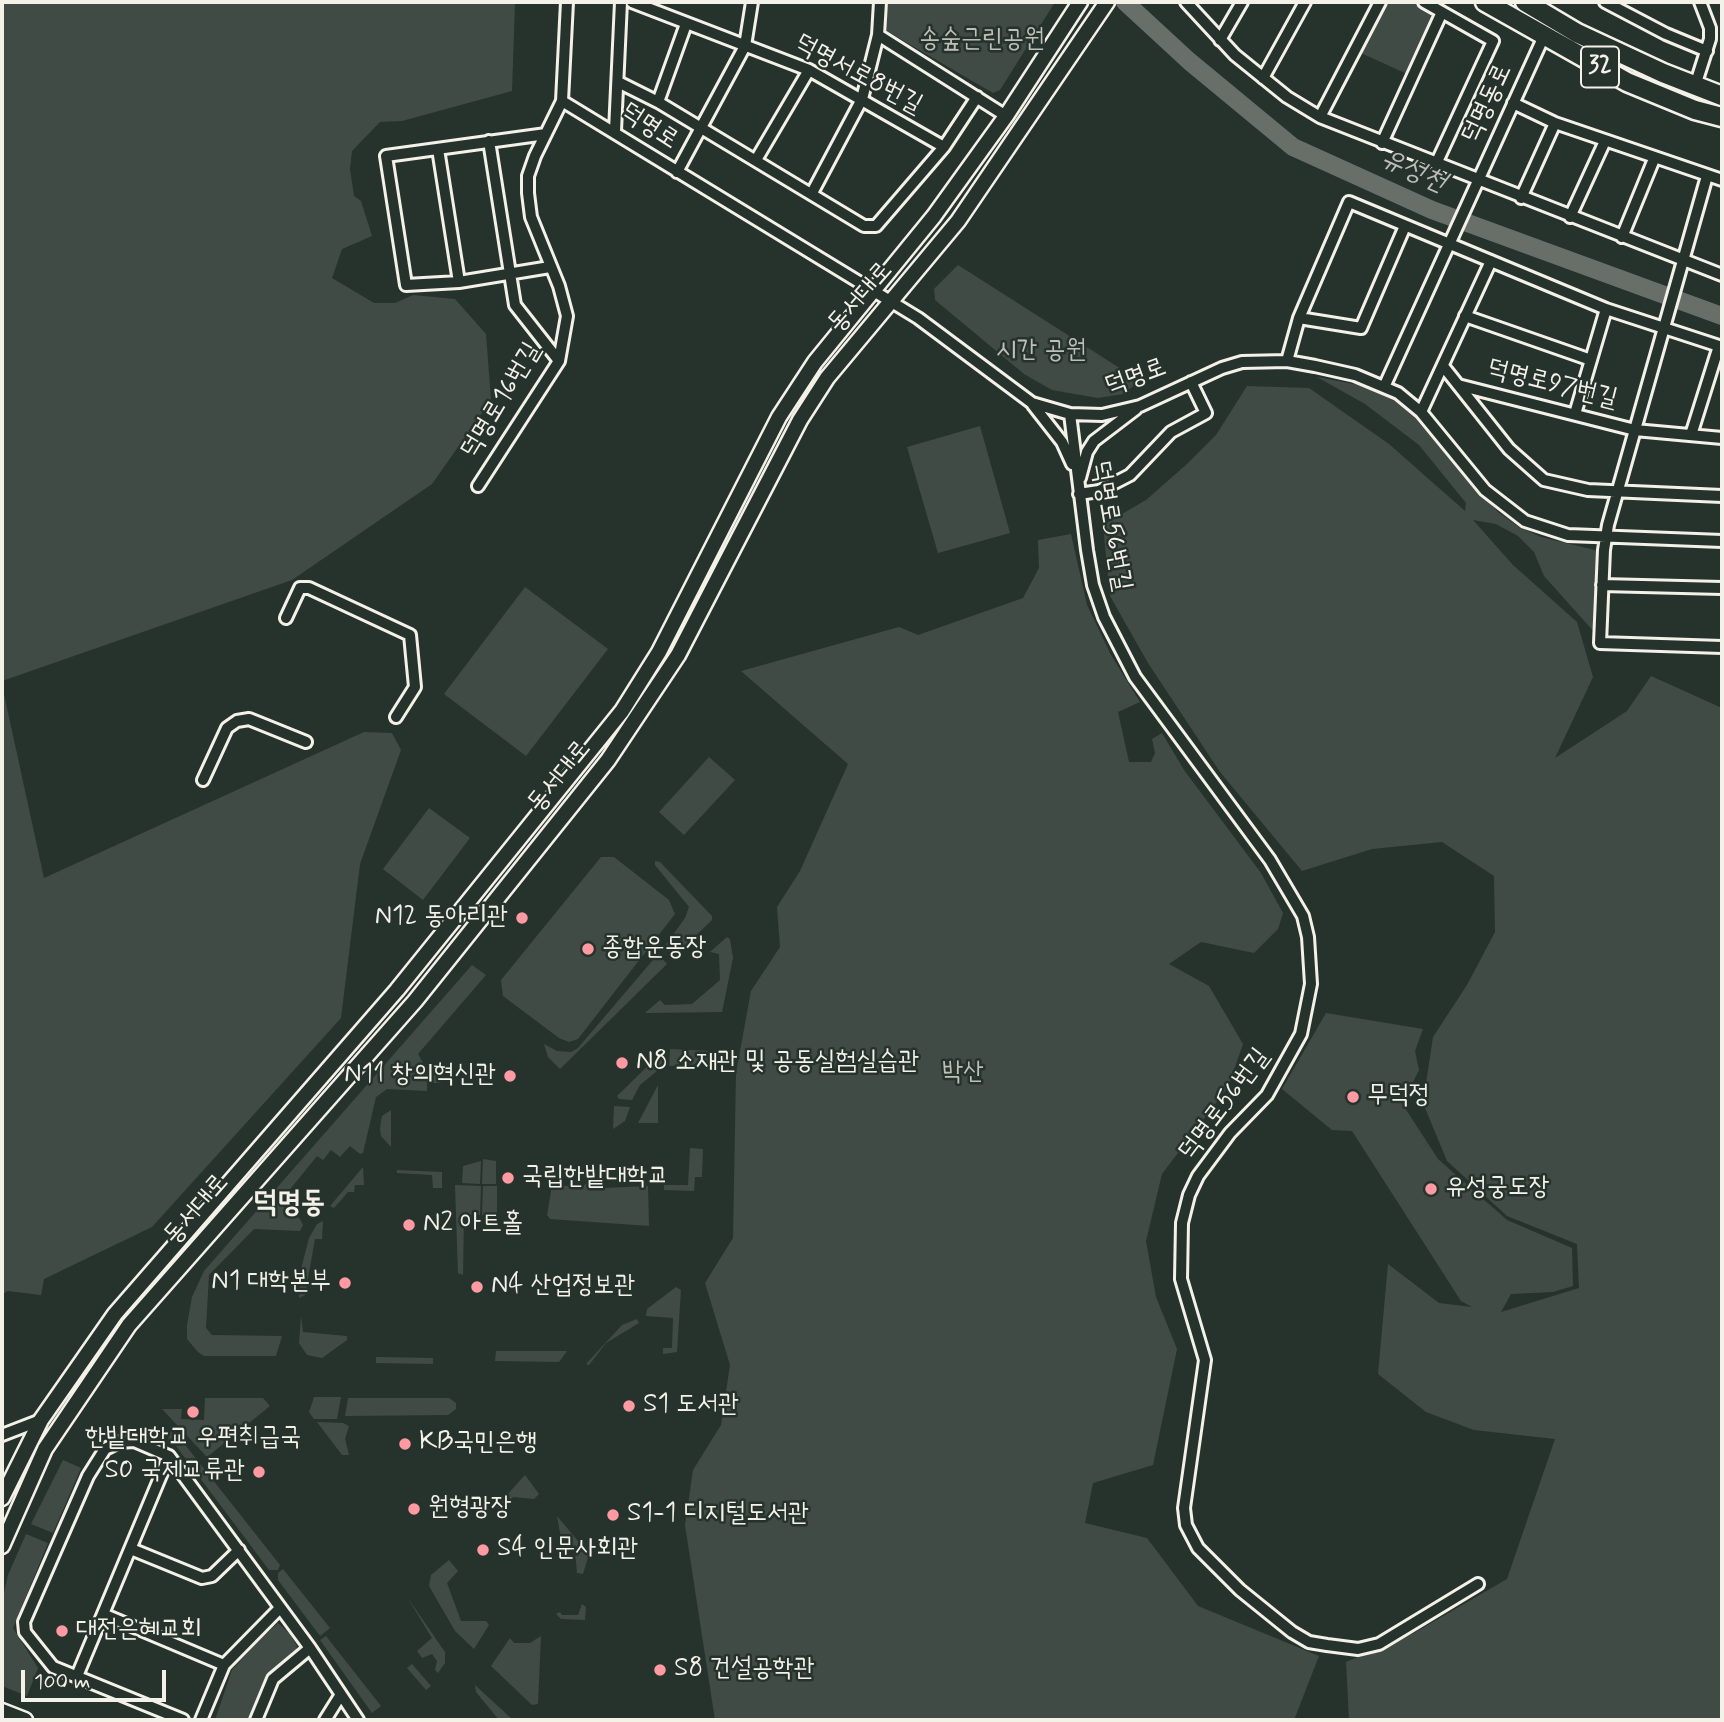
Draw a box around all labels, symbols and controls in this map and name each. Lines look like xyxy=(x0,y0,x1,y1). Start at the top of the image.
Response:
park label: 송숲근린공원 xyxy=(919,25,1045,57)
street label: 덕명서로8번길 xyxy=(789,28,927,122)
road number: 32 xyxy=(1581,46,1619,88)
street label: 덕명동로 xyxy=(1456,59,1520,149)
street label: 덕명로 xyxy=(614,97,684,157)
water label: 유성천 xyxy=(1375,143,1451,201)
street label: 동서대로 xyxy=(822,256,900,340)
park label: 시간 공원 xyxy=(996,336,1086,368)
street label: 덕명로16번길 xyxy=(455,337,549,465)
street label: 덕명로 xyxy=(1101,353,1171,403)
street label: 덕명로97번길 xyxy=(1484,354,1620,416)
street label: 덕명로56번길 xyxy=(1083,458,1137,594)
street label: 동서대로 xyxy=(522,735,598,819)
place label: N12 동아리관 xyxy=(375,902,508,934)
marker: N12 동아리관 xyxy=(514,910,530,926)
place label: 종합운동장 xyxy=(602,933,707,965)
marker: 종합운동장 xyxy=(580,941,596,957)
street label: 덕명로56번길 xyxy=(1173,1043,1277,1167)
place label: N8 소재관 및 공동실험실습관 xyxy=(636,1047,919,1079)
marker: N8 소재관 및 공동실험실습관 xyxy=(614,1055,630,1071)
park label: 박산 xyxy=(942,1058,984,1090)
place label: N11 창의혁신관 xyxy=(344,1060,496,1092)
marker: N11 창의혁신관 xyxy=(502,1068,518,1084)
place label: 무덕정 xyxy=(1367,1081,1430,1113)
marker: 무덕정 xyxy=(1345,1089,1361,1105)
place label: 국립한밭대학교 xyxy=(522,1162,668,1194)
street label: 동서대로 xyxy=(158,1168,236,1252)
marker: 국립한밭대학교 xyxy=(500,1170,516,1186)
place label: 유성궁도장 xyxy=(1445,1173,1550,1205)
marker: 유성궁도장 xyxy=(1423,1181,1439,1197)
district label: 덕명동 xyxy=(253,1187,325,1223)
place label: N2 아트홀 xyxy=(423,1209,523,1241)
marker: N2 아트홀 xyxy=(401,1217,417,1233)
place label: N1 대학본부 xyxy=(211,1267,331,1299)
place label: N4 산업정보관 xyxy=(491,1271,635,1303)
marker: N1 대학본부 xyxy=(337,1275,353,1291)
marker: N4 산업정보관 xyxy=(469,1279,485,1295)
place label: S1 도서관 xyxy=(643,1390,739,1422)
marker: S1 도서관 xyxy=(621,1398,637,1414)
marker: 한밭대학교 우편취급국 xyxy=(185,1404,201,1420)
place label: 한밭대학교 우편취급국 xyxy=(85,1423,301,1455)
place label: KB국민은행 xyxy=(419,1428,537,1460)
marker: KB국민은행 xyxy=(397,1436,413,1452)
place label: S0 국제교류관 xyxy=(104,1456,245,1488)
marker: S0 국제교류관 xyxy=(251,1464,267,1480)
place label: 원형광장 xyxy=(428,1493,512,1525)
place label: S1-1 디지털도서관 xyxy=(627,1499,809,1531)
marker: 원형광장 xyxy=(406,1501,422,1517)
marker: S1-1 디지털도서관 xyxy=(605,1507,621,1523)
place label: S4 인문사회관 xyxy=(497,1534,638,1566)
marker: S4 인문사회관 xyxy=(475,1542,491,1558)
place label: 대전은혜교회 xyxy=(76,1615,202,1647)
marker: 대전은혜교회 xyxy=(54,1623,70,1639)
place label: S8 건설공학관 xyxy=(674,1654,815,1686)
scale bar xyxy=(24,1656,170,1700)
marker: S8 건설공학관 xyxy=(652,1662,668,1678)
text: 100 m xyxy=(34,1668,90,1696)

